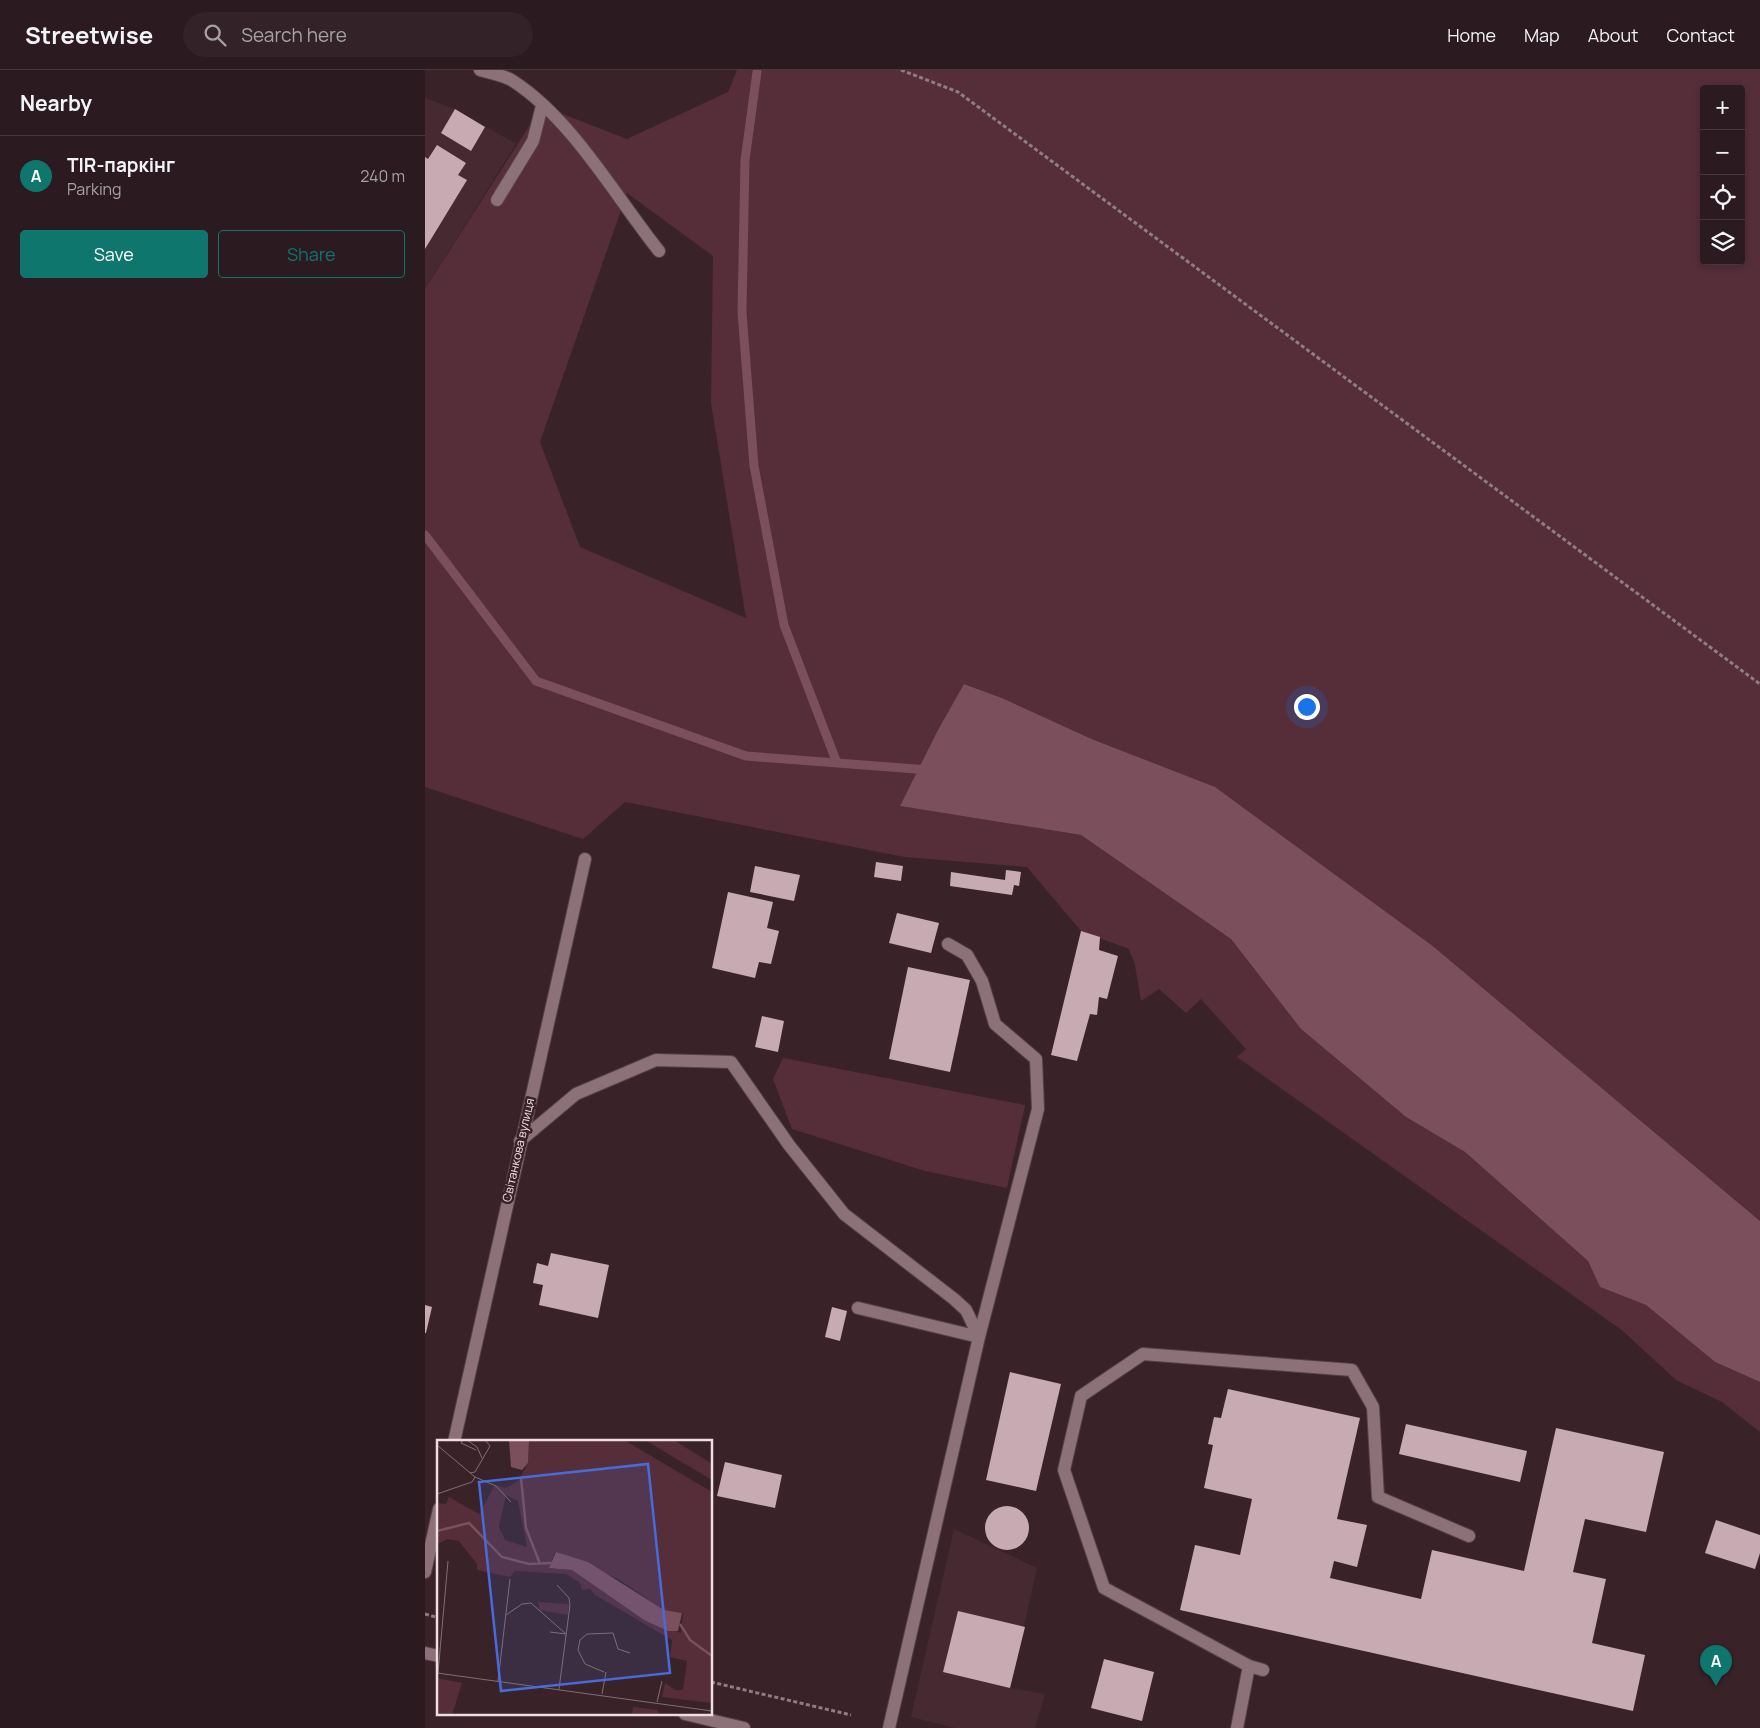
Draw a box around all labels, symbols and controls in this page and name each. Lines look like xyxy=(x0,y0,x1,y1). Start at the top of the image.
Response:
search box xyxy=(183,12,533,57)
text: Streetwise xyxy=(25,18,153,51)
icon: search xyxy=(201,21,229,49)
text: Search here xyxy=(241,22,347,48)
text: Home xyxy=(1447,23,1496,47)
text: Map xyxy=(1524,23,1560,47)
text: About xyxy=(1588,23,1638,47)
text: Contact xyxy=(1666,23,1735,47)
map controls xyxy=(1700,85,1745,265)
button: + xyxy=(1700,85,1745,130)
text: Nearby xyxy=(20,89,92,117)
button: − xyxy=(1700,130,1745,175)
text: TIR-паркінг xyxy=(67,152,175,178)
text: A xyxy=(31,165,41,187)
text: 240 m xyxy=(360,165,405,187)
button: locate xyxy=(1700,175,1745,220)
text: Parking xyxy=(67,178,122,200)
button: layers xyxy=(1700,220,1745,265)
button: Save xyxy=(20,230,208,278)
button: Share xyxy=(218,230,405,278)
your location xyxy=(1294,694,1320,720)
street label: Світанкова вулиця xyxy=(498,1096,538,1204)
inset map xyxy=(437,1440,713,1716)
pin: A xyxy=(1700,1645,1732,1686)

